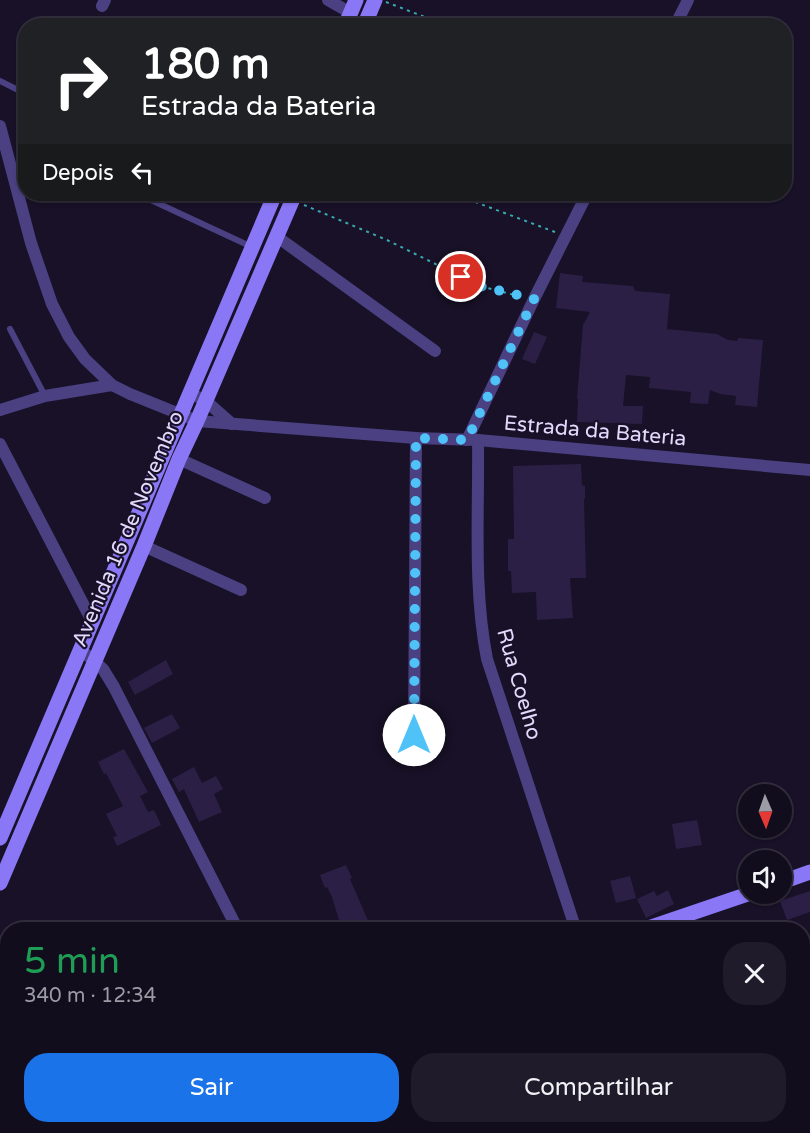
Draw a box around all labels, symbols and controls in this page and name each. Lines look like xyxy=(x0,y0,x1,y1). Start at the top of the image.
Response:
text: 180 m xyxy=(141,39,270,90)
icon: right xyxy=(42,42,120,120)
text: Estrada da Bateria xyxy=(141,90,376,123)
icon: left xyxy=(126,156,159,189)
text: Depois xyxy=(42,160,114,186)
pin xyxy=(435,251,486,302)
icon: arrive xyxy=(444,260,477,293)
street label: Avenida 16 de Novembro xyxy=(67,407,189,651)
street label: Estrada da Bateria xyxy=(503,411,687,451)
street label: Rua Coelho xyxy=(491,625,547,743)
position arrow xyxy=(382,703,446,767)
north arrow xyxy=(738,784,792,838)
map controls xyxy=(738,784,792,904)
button: sound xyxy=(738,850,792,904)
text: 5 min xyxy=(24,940,120,983)
button: close xyxy=(723,942,786,1005)
text: 340 m · 12:34 xyxy=(24,984,156,1008)
button: Sair xyxy=(24,1053,399,1122)
button: Compartilhar xyxy=(411,1053,786,1122)

